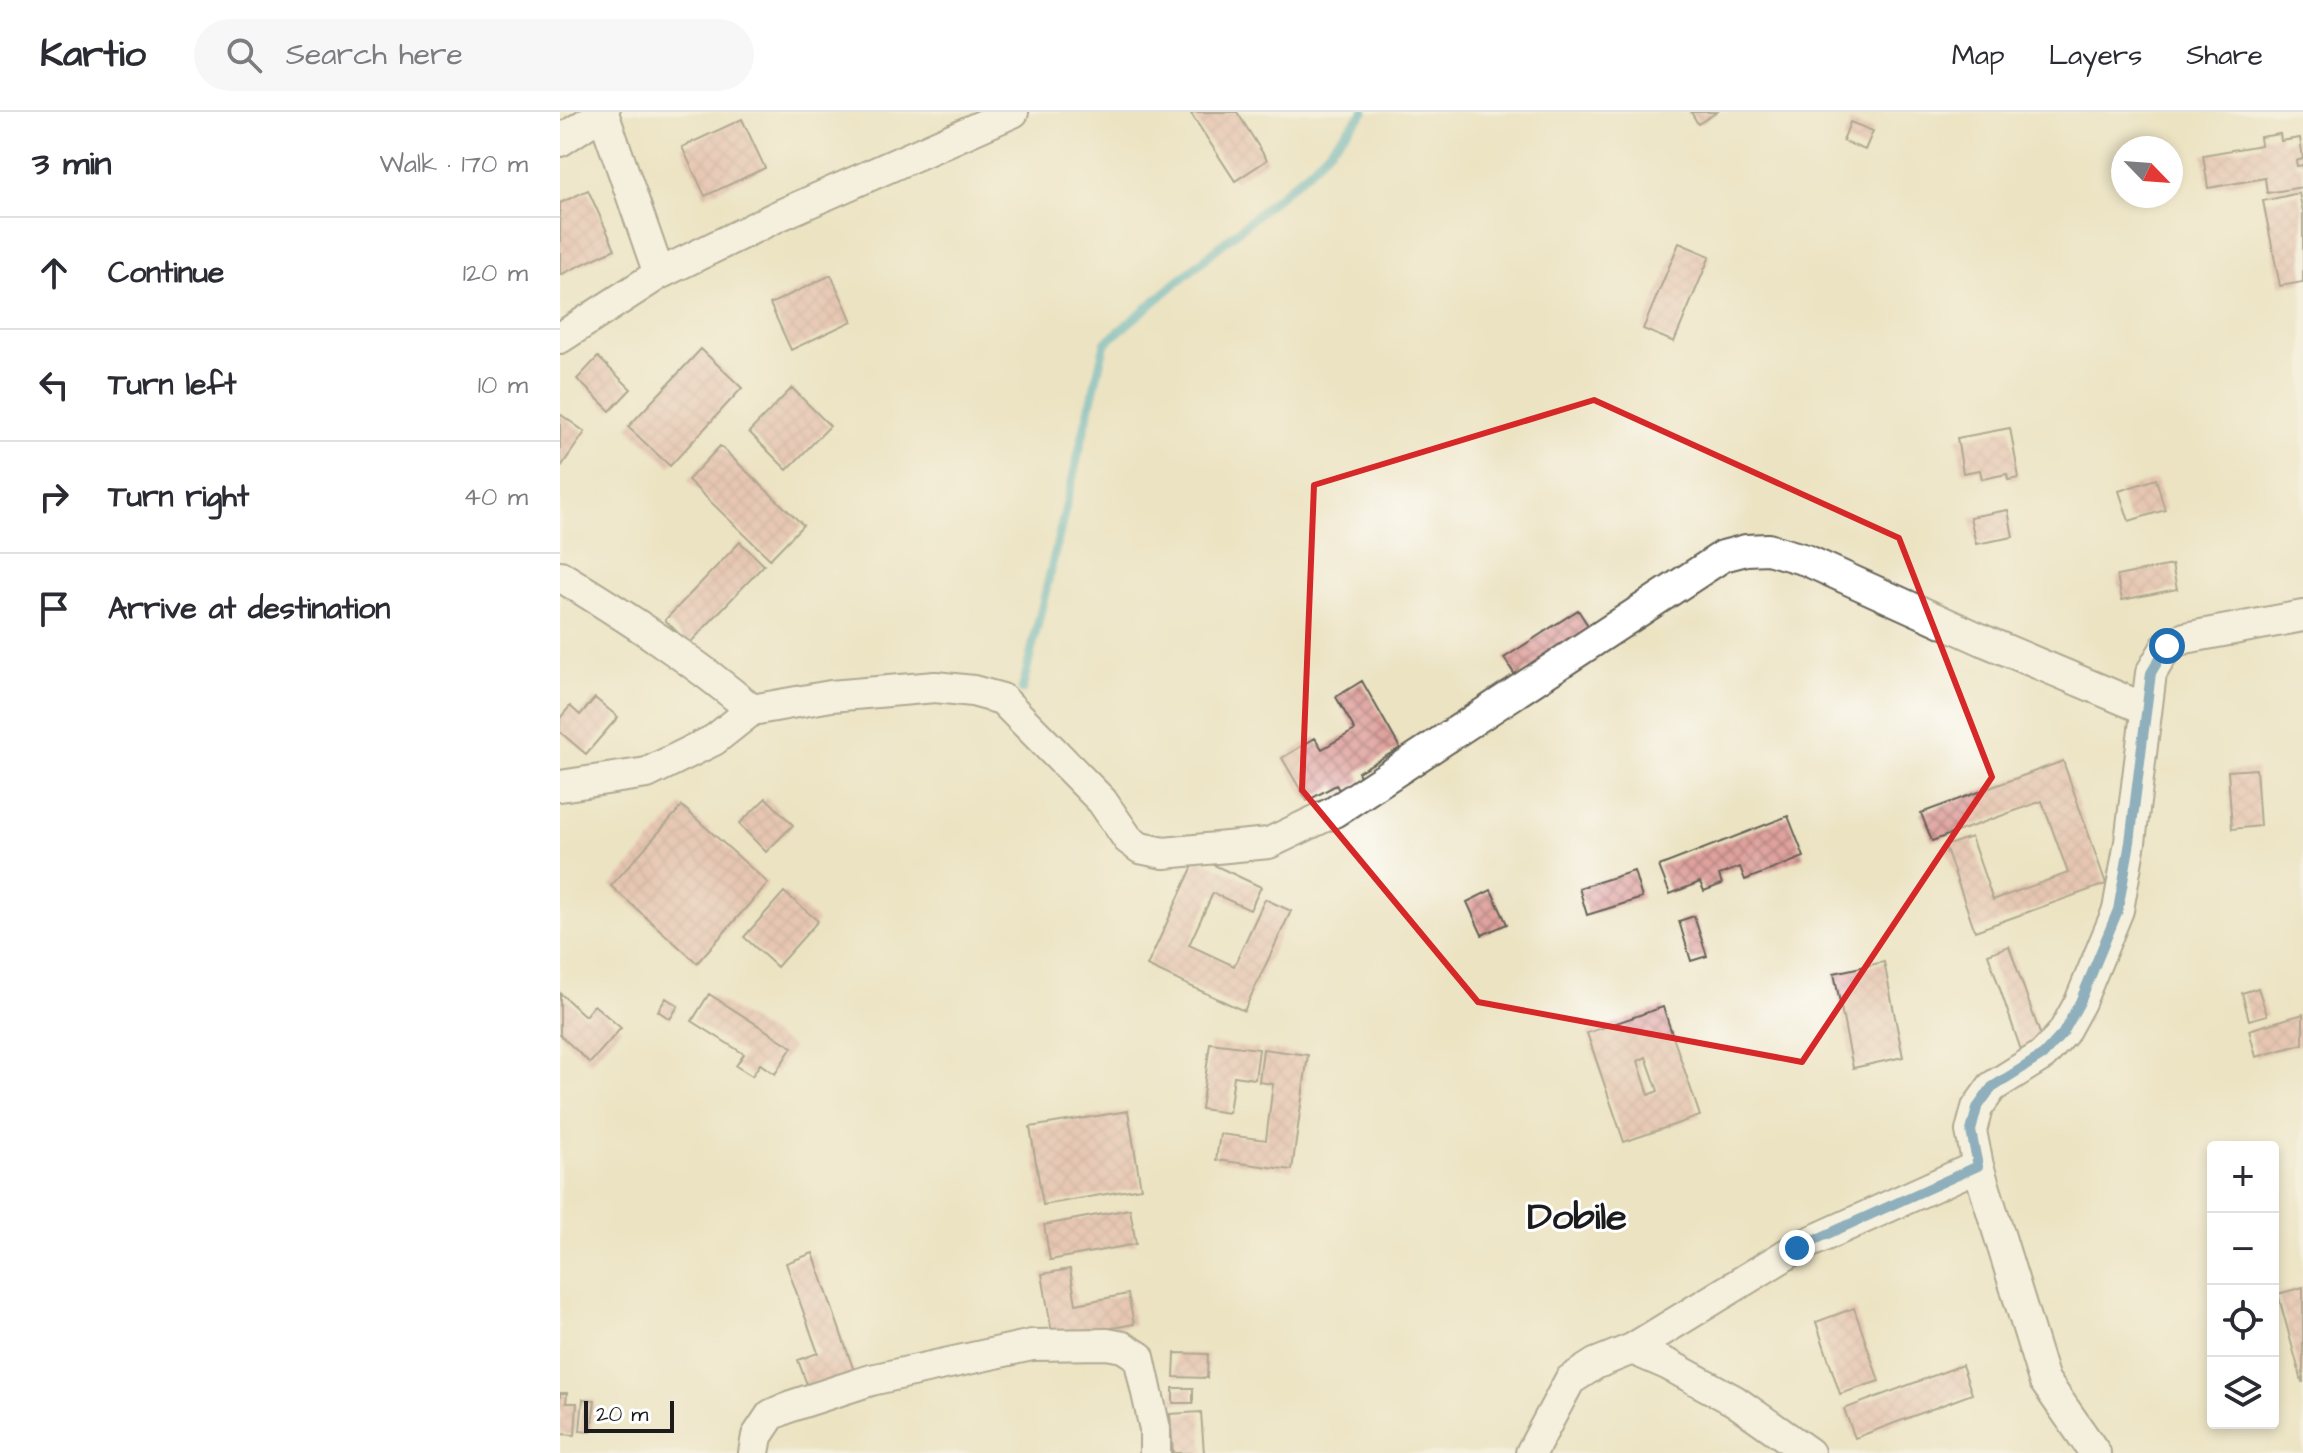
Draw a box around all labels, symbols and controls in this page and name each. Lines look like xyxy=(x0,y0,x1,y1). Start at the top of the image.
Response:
search box xyxy=(194,19,754,91)
text: Kartio xyxy=(40,29,146,81)
icon: search xyxy=(222,33,266,77)
text: Search here xyxy=(286,34,463,76)
text: Map xyxy=(1952,36,2005,75)
text: Layers xyxy=(2049,36,2142,75)
text: Share xyxy=(2186,36,2263,75)
north arrow xyxy=(2111,136,2183,208)
text: 3 min xyxy=(32,140,112,188)
text: Walk · 170 m xyxy=(379,146,528,182)
icon: ahead xyxy=(32,251,76,295)
text: Continue xyxy=(108,252,224,294)
text: 120 m xyxy=(463,255,528,291)
icon: left xyxy=(32,363,76,407)
text: Turn left xyxy=(108,364,236,406)
text: 10 m xyxy=(478,367,528,403)
icon: right xyxy=(32,475,76,519)
text: Turn right xyxy=(108,476,249,518)
text: 40 m xyxy=(463,479,528,515)
icon: arrive xyxy=(32,587,76,631)
text: Arrive at destination xyxy=(108,588,390,630)
route start xyxy=(2149,628,2185,664)
map controls xyxy=(2207,1141,2279,1429)
button: + xyxy=(2207,1141,2279,1213)
district label: Dobile xyxy=(1527,1192,1627,1244)
button: − xyxy=(2207,1213,2279,1285)
route end xyxy=(1779,1230,1815,1266)
button: locate xyxy=(2207,1285,2279,1357)
button: layers xyxy=(2207,1357,2279,1429)
scale bar xyxy=(584,1397,674,1433)
text: 20 m xyxy=(596,1399,648,1430)

